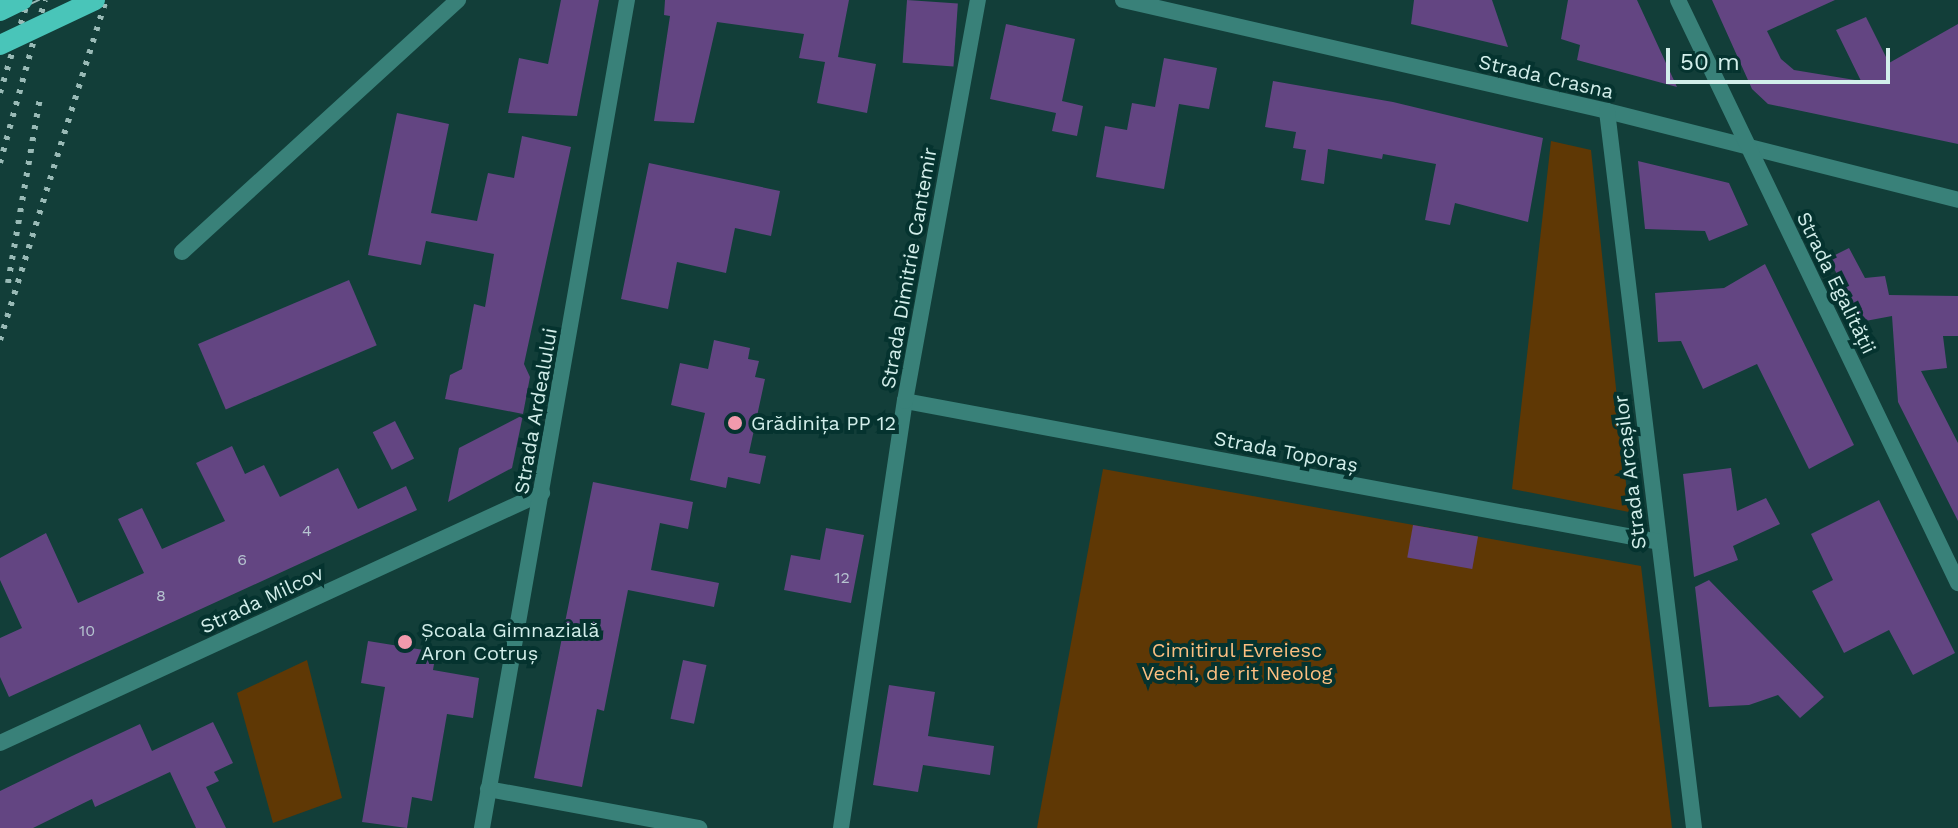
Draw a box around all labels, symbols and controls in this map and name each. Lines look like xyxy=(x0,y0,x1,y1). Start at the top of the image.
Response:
scale bar xyxy=(1670,32,1894,82)
text: 50 m xyxy=(1680,48,1740,76)
street label: Strada Crasna xyxy=(1476,50,1616,104)
street label: Strada Dimitrie Cantemir xyxy=(876,145,942,391)
street label: Strada Egalității xyxy=(1791,208,1881,358)
street label: Strada Ardealului xyxy=(509,325,563,497)
street label: Strada Arcașilor xyxy=(1609,393,1651,551)
place label: Grădinița PP 12 xyxy=(751,411,897,435)
marker: Grădinița PP 12 xyxy=(726,414,744,432)
street label: Strada Toporaș xyxy=(1211,426,1361,478)
house number: 4 xyxy=(302,521,312,541)
house number: 6 xyxy=(237,550,247,570)
street label: Strada Milcov xyxy=(197,561,327,639)
house number: 12 xyxy=(834,568,850,588)
house number: 8 xyxy=(156,586,166,606)
place label: Școala Gimnazială Aron Cotruș xyxy=(421,618,600,665)
house number: 10 xyxy=(79,621,95,641)
marker: Școala Gimnazială Aron Cotruș xyxy=(396,633,414,651)
park label: Cimitirul Evreiesc Vechi, de rit Neolog xyxy=(1141,638,1333,685)

